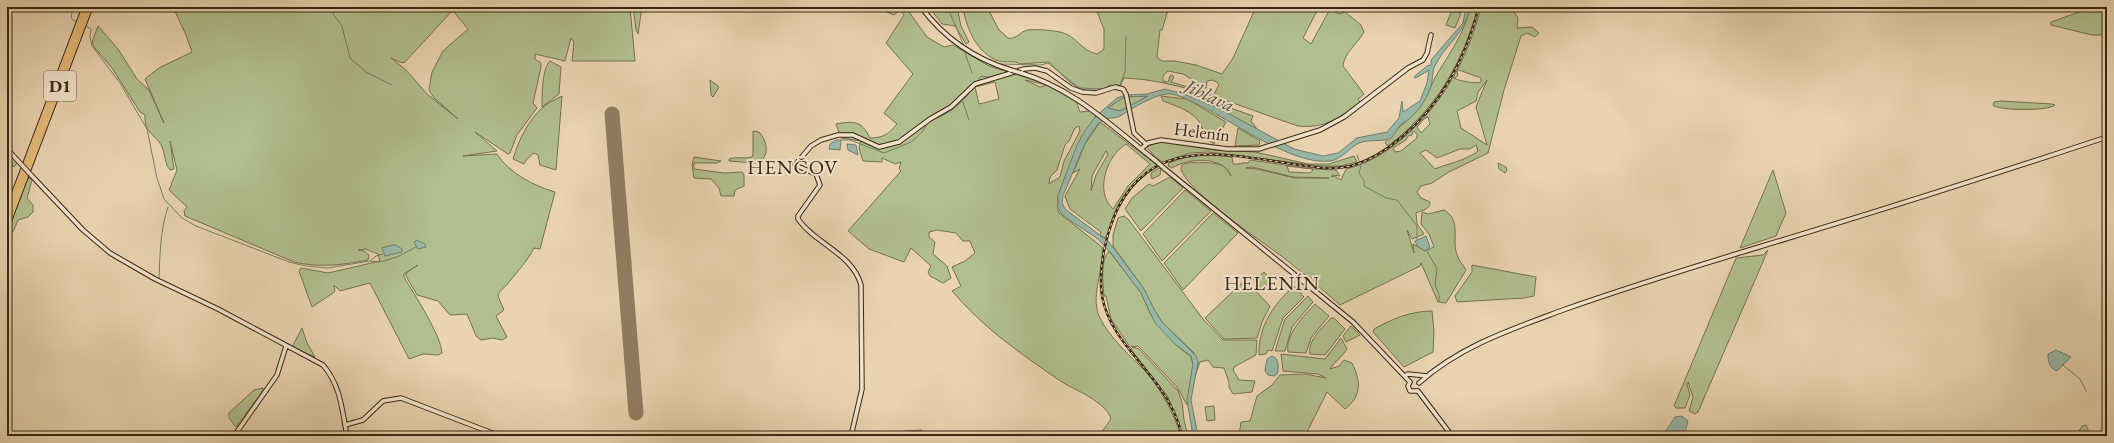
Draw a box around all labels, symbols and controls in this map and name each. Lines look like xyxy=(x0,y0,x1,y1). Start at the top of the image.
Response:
road number: D1 xyxy=(44,71,76,101)
water label: Jihlava xyxy=(1178,72,1238,118)
street label: Helenín xyxy=(1173,117,1232,146)
district label: HENČOV xyxy=(747,154,839,180)
district label: HELENÍN xyxy=(1224,270,1320,296)

